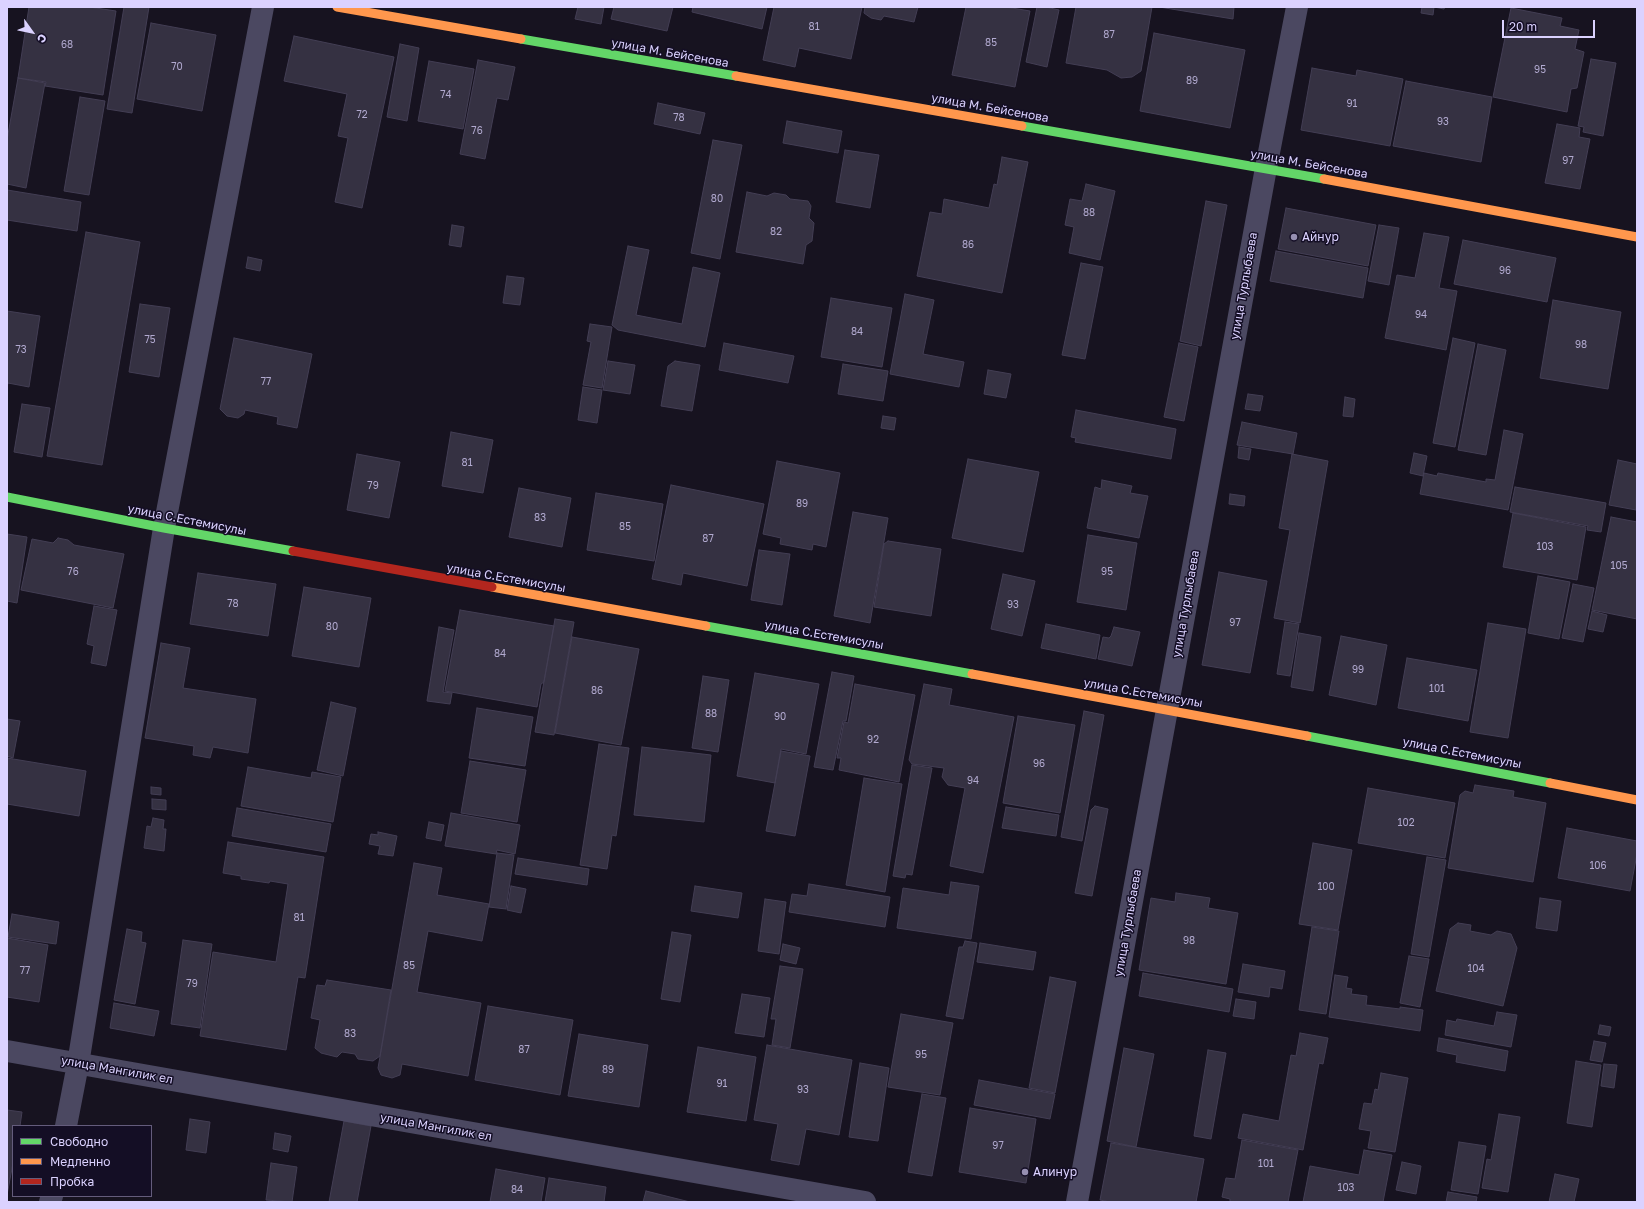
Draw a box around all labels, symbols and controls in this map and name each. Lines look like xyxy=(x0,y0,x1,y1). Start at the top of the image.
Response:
north arrow xyxy=(12,12,52,52)
scale bar xyxy=(1504,12,1597,38)
text: 20 m xyxy=(1509,19,1537,34)
house number: 81 xyxy=(809,21,819,33)
house number: 87 xyxy=(1103,29,1115,41)
text: С xyxy=(35,32,50,46)
street label: улица М. Бейсенова xyxy=(610,36,730,70)
house number: 85 xyxy=(985,37,997,49)
house number: 68 xyxy=(61,39,73,51)
house number: 70 xyxy=(171,61,183,73)
house number: 95 xyxy=(1534,64,1546,76)
house number: 89 xyxy=(1186,75,1198,87)
house number: 74 xyxy=(440,89,452,101)
street label: улица М. Бейсенова xyxy=(930,91,1050,125)
house number: 91 xyxy=(1347,98,1357,110)
house number: 72 xyxy=(356,109,368,121)
house number: 78 xyxy=(673,112,685,124)
house number: 93 xyxy=(1437,116,1449,128)
house number: 76 xyxy=(471,125,483,137)
street label: улица М. Бейсенова xyxy=(1249,147,1369,181)
house number: 97 xyxy=(1562,155,1574,167)
house number: 80 xyxy=(711,193,723,205)
house number: 88 xyxy=(1083,207,1095,219)
house number: 82 xyxy=(770,226,782,238)
place label: Айнур xyxy=(1302,230,1339,244)
street label: улица Турлыбаева xyxy=(1227,231,1261,341)
marker: Айнур xyxy=(1289,232,1299,242)
house number: 86 xyxy=(962,239,974,251)
house number: 96 xyxy=(1499,265,1511,277)
house number: 94 xyxy=(1415,309,1427,321)
house number: 84 xyxy=(851,326,863,338)
house number: 75 xyxy=(144,334,156,346)
house number: 98 xyxy=(1575,339,1587,351)
house number: 73 xyxy=(15,344,27,356)
house number: 77 xyxy=(261,376,271,388)
house number: 81 xyxy=(462,457,472,469)
house number: 79 xyxy=(367,480,379,492)
house number: 89 xyxy=(796,498,808,510)
street label: улица С.Естемисулы xyxy=(126,501,248,539)
house number: 83 xyxy=(534,512,546,524)
house number: 85 xyxy=(619,521,631,533)
house number: 87 xyxy=(702,533,714,545)
house number: 103 xyxy=(1537,541,1553,553)
street label: улица Турлыбаева xyxy=(1169,549,1203,659)
street label: улица С.Естемисулы xyxy=(445,560,567,596)
house number: 105 xyxy=(1611,560,1627,572)
house number: 76 xyxy=(67,566,79,578)
house number: 95 xyxy=(1101,566,1113,578)
house number: 78 xyxy=(227,598,239,610)
house number: 93 xyxy=(1007,599,1019,611)
street label: улица С.Естемисулы xyxy=(763,617,885,653)
house number: 97 xyxy=(1229,617,1241,629)
house number: 80 xyxy=(326,621,338,633)
house number: 84 xyxy=(494,648,506,660)
house number: 99 xyxy=(1352,664,1364,676)
street label: улица С.Естемисулы xyxy=(1082,675,1204,711)
house number: 101 xyxy=(1429,683,1445,695)
house number: 86 xyxy=(591,685,603,697)
house number: 88 xyxy=(705,708,717,720)
house number: 90 xyxy=(774,711,786,723)
house number: 92 xyxy=(867,734,879,746)
street label: улица С.Естемисулы xyxy=(1401,734,1523,772)
house number: 96 xyxy=(1033,758,1045,770)
house number: 94 xyxy=(967,775,979,787)
house number: 102 xyxy=(1398,817,1414,829)
house number: 106 xyxy=(1589,860,1607,872)
street label: улица Турлыбаева xyxy=(1111,868,1145,978)
house number: 100 xyxy=(1317,881,1335,893)
house number: 81 xyxy=(294,912,304,924)
house number: 98 xyxy=(1183,935,1195,947)
house number: 85 xyxy=(403,960,415,972)
house number: 104 xyxy=(1467,963,1485,975)
house number: 77 xyxy=(20,965,30,977)
house number: 79 xyxy=(186,978,198,990)
house number: 83 xyxy=(344,1028,356,1040)
house number: 87 xyxy=(518,1044,530,1056)
house number: 95 xyxy=(915,1049,927,1061)
street label: улица Мангилик ел xyxy=(60,1053,174,1087)
house number: 89 xyxy=(602,1064,614,1076)
house number: 91 xyxy=(717,1078,727,1090)
house number: 93 xyxy=(797,1084,809,1096)
street label: улица Мангилик ел xyxy=(379,1110,493,1144)
legend xyxy=(12,1125,152,1197)
text: Свободно xyxy=(50,1134,108,1149)
house number: 97 xyxy=(992,1140,1004,1152)
text: Медленно xyxy=(50,1154,110,1169)
house number: 101 xyxy=(1258,1158,1274,1170)
place label: Алинур xyxy=(1033,1165,1077,1179)
marker: Алинур xyxy=(1020,1167,1030,1177)
text: Пробка xyxy=(50,1174,94,1189)
house number: 103 xyxy=(1338,1182,1354,1194)
house number: 84 xyxy=(511,1184,523,1196)

